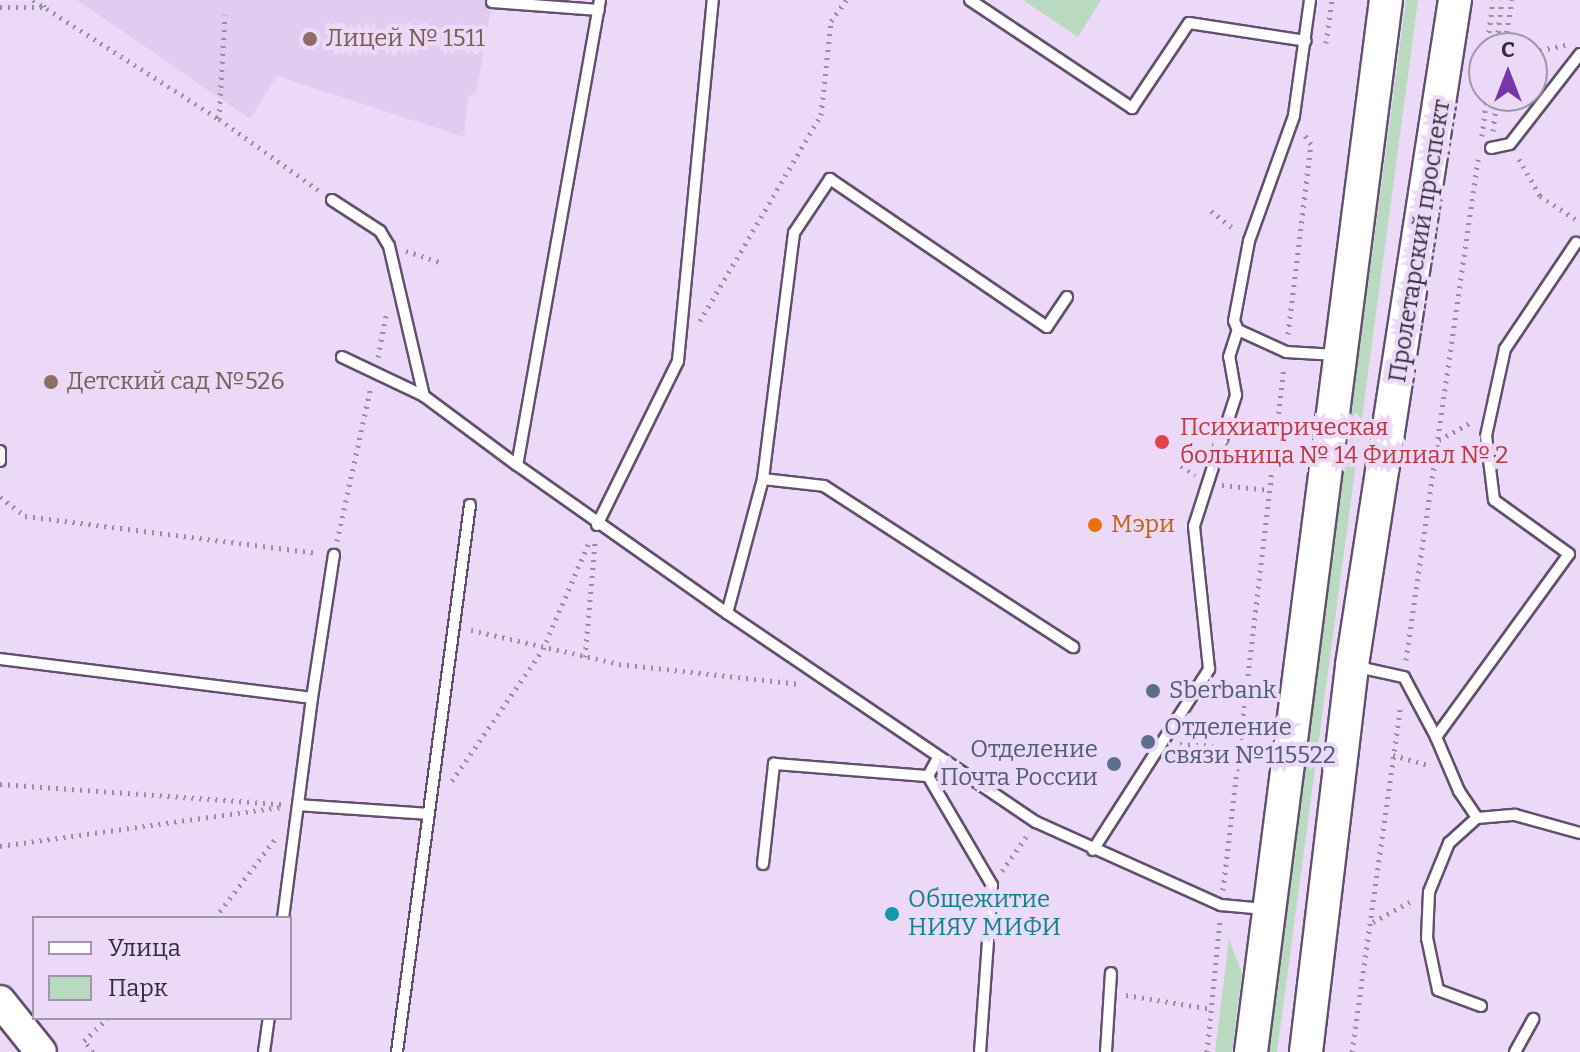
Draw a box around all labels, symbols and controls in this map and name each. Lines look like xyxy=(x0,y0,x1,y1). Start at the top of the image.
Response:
place label: Лицей № 1511 xyxy=(326,25,485,53)
marker: Лицей № 1511 xyxy=(301,30,319,48)
north arrow xyxy=(1468,32,1548,112)
text: С xyxy=(1501,36,1515,63)
street label: Пролетарский проспект xyxy=(1383,98,1457,384)
place label: Детский сад №526 xyxy=(67,368,284,396)
marker: Детский сад №526 xyxy=(42,373,60,391)
place label: Психиатрическая больница № 14 Филиал № 2 xyxy=(1180,414,1508,470)
marker: Психиатрическая больница № 14 Филиал № 2 xyxy=(1151,431,1173,453)
place label: Мэри xyxy=(1111,511,1175,539)
marker: Мэри xyxy=(1086,516,1104,534)
place label: Sberbank xyxy=(1169,677,1276,705)
marker: Sberbank xyxy=(1144,682,1162,700)
place label: Отделение связи №115522 xyxy=(1164,714,1336,770)
marker: Отделение связи №115522 xyxy=(1139,733,1157,751)
place label: Отделение Почта России xyxy=(940,736,1098,792)
marker: Отделение Почта России xyxy=(1105,755,1123,773)
place label: Общежитие НИЯУ МИФИ xyxy=(908,886,1061,942)
marker: Общежитие НИЯУ МИФИ xyxy=(883,905,901,923)
legend xyxy=(32,916,292,1020)
text: Улица xyxy=(108,934,181,962)
text: Парк xyxy=(108,974,168,1002)

